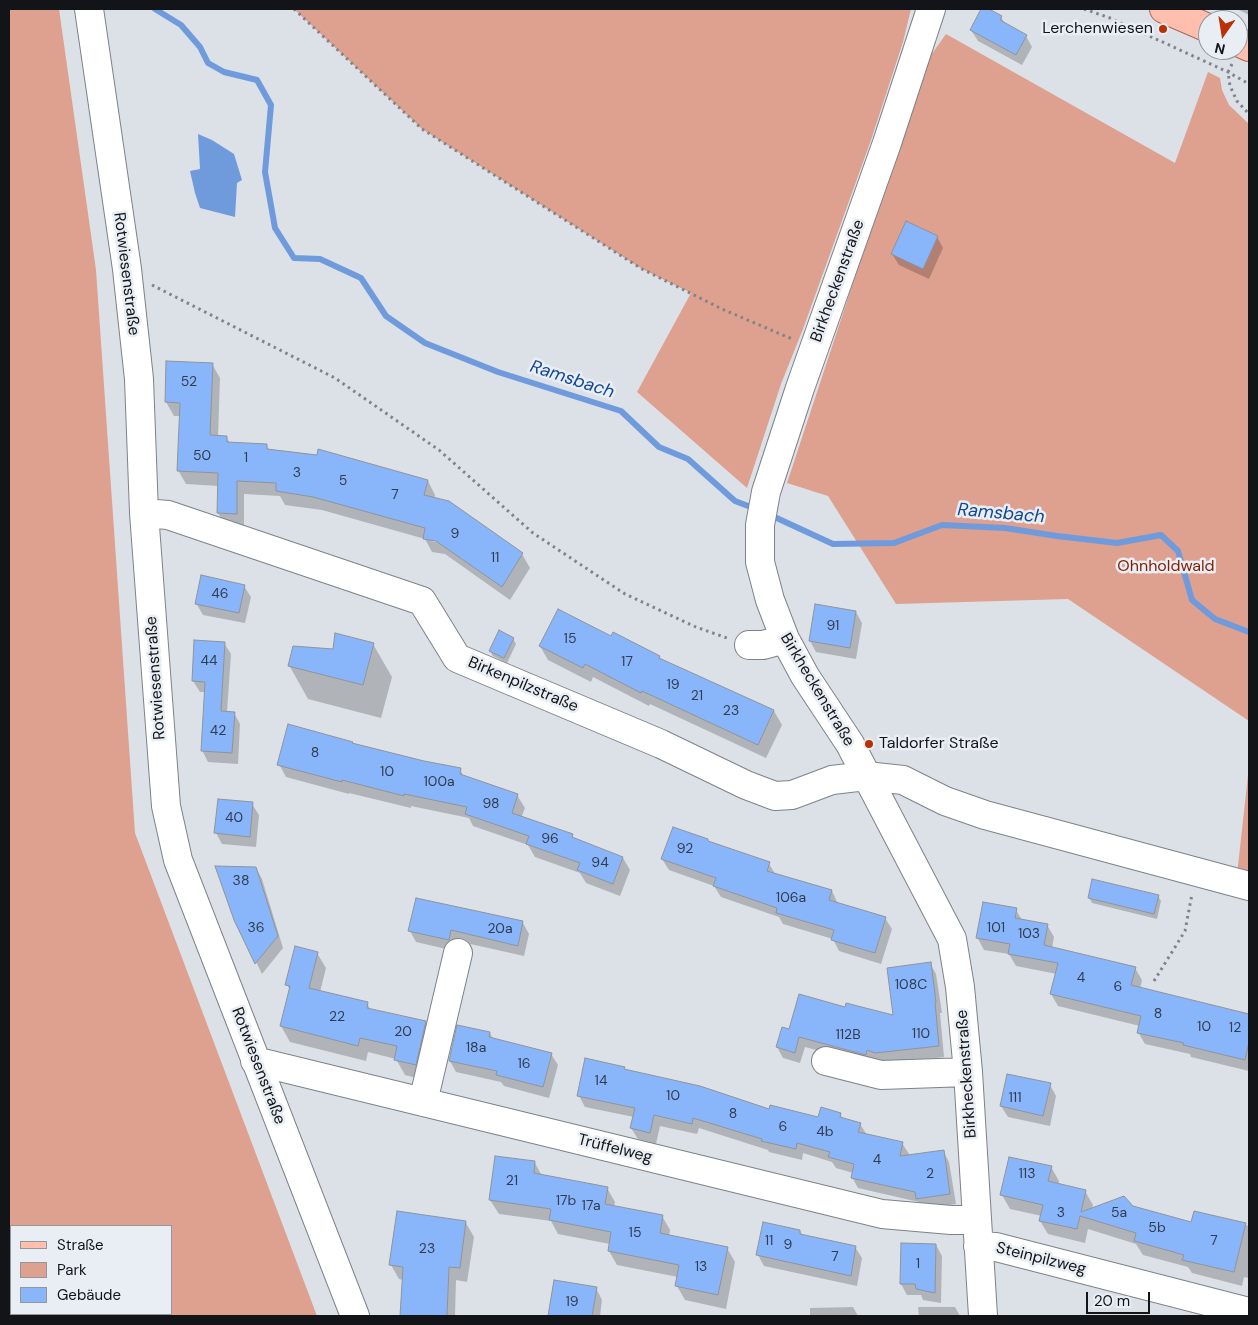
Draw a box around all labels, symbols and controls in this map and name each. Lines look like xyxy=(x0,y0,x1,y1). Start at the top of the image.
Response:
north arrow xyxy=(1198,10,1248,60)
place label: Lerchenwiesen xyxy=(1042,19,1153,39)
marker: Lerchenwiesen xyxy=(1157,23,1169,35)
text: N xyxy=(1213,39,1227,59)
street label: Rotwiesenstraße xyxy=(109,211,143,337)
street label: Birkheckenstraße xyxy=(807,217,869,345)
water label: Ramsbach xyxy=(527,356,617,404)
house number: 52 xyxy=(181,374,197,390)
house number: 50 xyxy=(193,448,211,464)
house number: 1 xyxy=(244,450,248,466)
house number: 3 xyxy=(293,465,301,481)
house number: 5 xyxy=(339,473,347,489)
house number: 7 xyxy=(391,487,399,503)
water label: Ramsbach xyxy=(957,499,1045,529)
house number: 9 xyxy=(451,526,459,542)
house number: 11 xyxy=(491,550,499,566)
park label: Ohnholdwald xyxy=(1117,557,1215,577)
house number: 46 xyxy=(211,586,229,602)
street label: Rotwiesenstraße xyxy=(142,616,170,740)
house number: 91 xyxy=(827,618,839,634)
street label: Birkheckenstraße xyxy=(776,630,858,750)
house number: 15 xyxy=(564,631,576,647)
house number: 44 xyxy=(201,653,217,669)
street label: Birkenpilzstraße xyxy=(465,653,581,717)
house number: 17 xyxy=(621,654,633,670)
house number: 19 xyxy=(666,677,680,693)
house number: 21 xyxy=(691,688,703,704)
house number: 23 xyxy=(723,703,739,719)
house number: 42 xyxy=(210,723,226,739)
place label: Taldorfer Straße xyxy=(879,734,999,754)
marker: Taldorfer Straße xyxy=(863,738,875,750)
house number: 8 xyxy=(311,745,319,761)
house number: 10 xyxy=(380,764,394,780)
house number: 100a xyxy=(423,774,455,790)
house number: 98 xyxy=(482,796,500,812)
house number: 40 xyxy=(225,810,243,826)
house number: 96 xyxy=(541,831,559,847)
house number: 92 xyxy=(677,841,693,857)
house number: 94 xyxy=(591,855,609,871)
house number: 38 xyxy=(233,873,249,889)
house number: 106a xyxy=(776,890,806,906)
house number: 36 xyxy=(247,920,265,936)
house number: 101 xyxy=(987,920,1005,936)
house number: 20a xyxy=(487,921,513,937)
house number: 103 xyxy=(1018,926,1040,942)
house number: 4 xyxy=(1077,970,1085,986)
house number: 108C xyxy=(895,977,927,993)
house number: 6 xyxy=(1114,979,1122,995)
street label: Rotwiesenstraße xyxy=(227,1005,289,1127)
house number: 8 xyxy=(1154,1006,1162,1022)
house number: 22 xyxy=(329,1009,345,1025)
street label: Birkheckenstraße xyxy=(953,1009,981,1139)
house number: 10 xyxy=(1197,1019,1211,1035)
house number: 12 xyxy=(1229,1020,1241,1036)
house number: 20 xyxy=(394,1024,412,1040)
house number: 110 xyxy=(912,1026,930,1042)
house number: 112B xyxy=(835,1027,861,1043)
house number: 18a xyxy=(466,1040,486,1056)
house number: 16 xyxy=(517,1056,531,1072)
house number: 14 xyxy=(595,1073,607,1089)
house number: 10 xyxy=(666,1088,680,1104)
house number: 111 xyxy=(1008,1090,1022,1106)
house number: 8 xyxy=(729,1106,737,1122)
house number: 6 xyxy=(779,1119,787,1135)
house number: 4b xyxy=(816,1124,834,1140)
street label: Trüffelweg xyxy=(576,1130,654,1168)
house number: 4 xyxy=(873,1152,881,1168)
house number: 2 xyxy=(926,1166,934,1182)
house number: 113 xyxy=(1018,1166,1036,1182)
house number: 21 xyxy=(506,1173,518,1189)
house number: 17b xyxy=(556,1193,576,1209)
house number: 17a xyxy=(582,1198,600,1214)
house number: 3 xyxy=(1057,1205,1065,1221)
house number: 5a xyxy=(1111,1205,1127,1221)
house number: 5b xyxy=(1148,1220,1166,1236)
legend xyxy=(10,1225,172,1315)
house number: 15 xyxy=(629,1225,641,1241)
house number: 11 xyxy=(765,1233,773,1249)
house number: 7 xyxy=(1210,1233,1218,1249)
text: Straße xyxy=(57,1235,104,1255)
house number: 9 xyxy=(784,1237,792,1253)
street label: Steinpilzweg xyxy=(994,1239,1088,1279)
house number: 23 xyxy=(419,1241,435,1257)
house number: 7 xyxy=(831,1249,839,1265)
house number: 1 xyxy=(916,1256,920,1272)
house number: 13 xyxy=(695,1259,707,1275)
text: Park xyxy=(57,1260,87,1280)
scale bar xyxy=(1088,1282,1152,1314)
text: Gebäude xyxy=(57,1285,121,1305)
text: 20 m xyxy=(1094,1291,1130,1311)
house number: 19 xyxy=(565,1294,579,1310)

